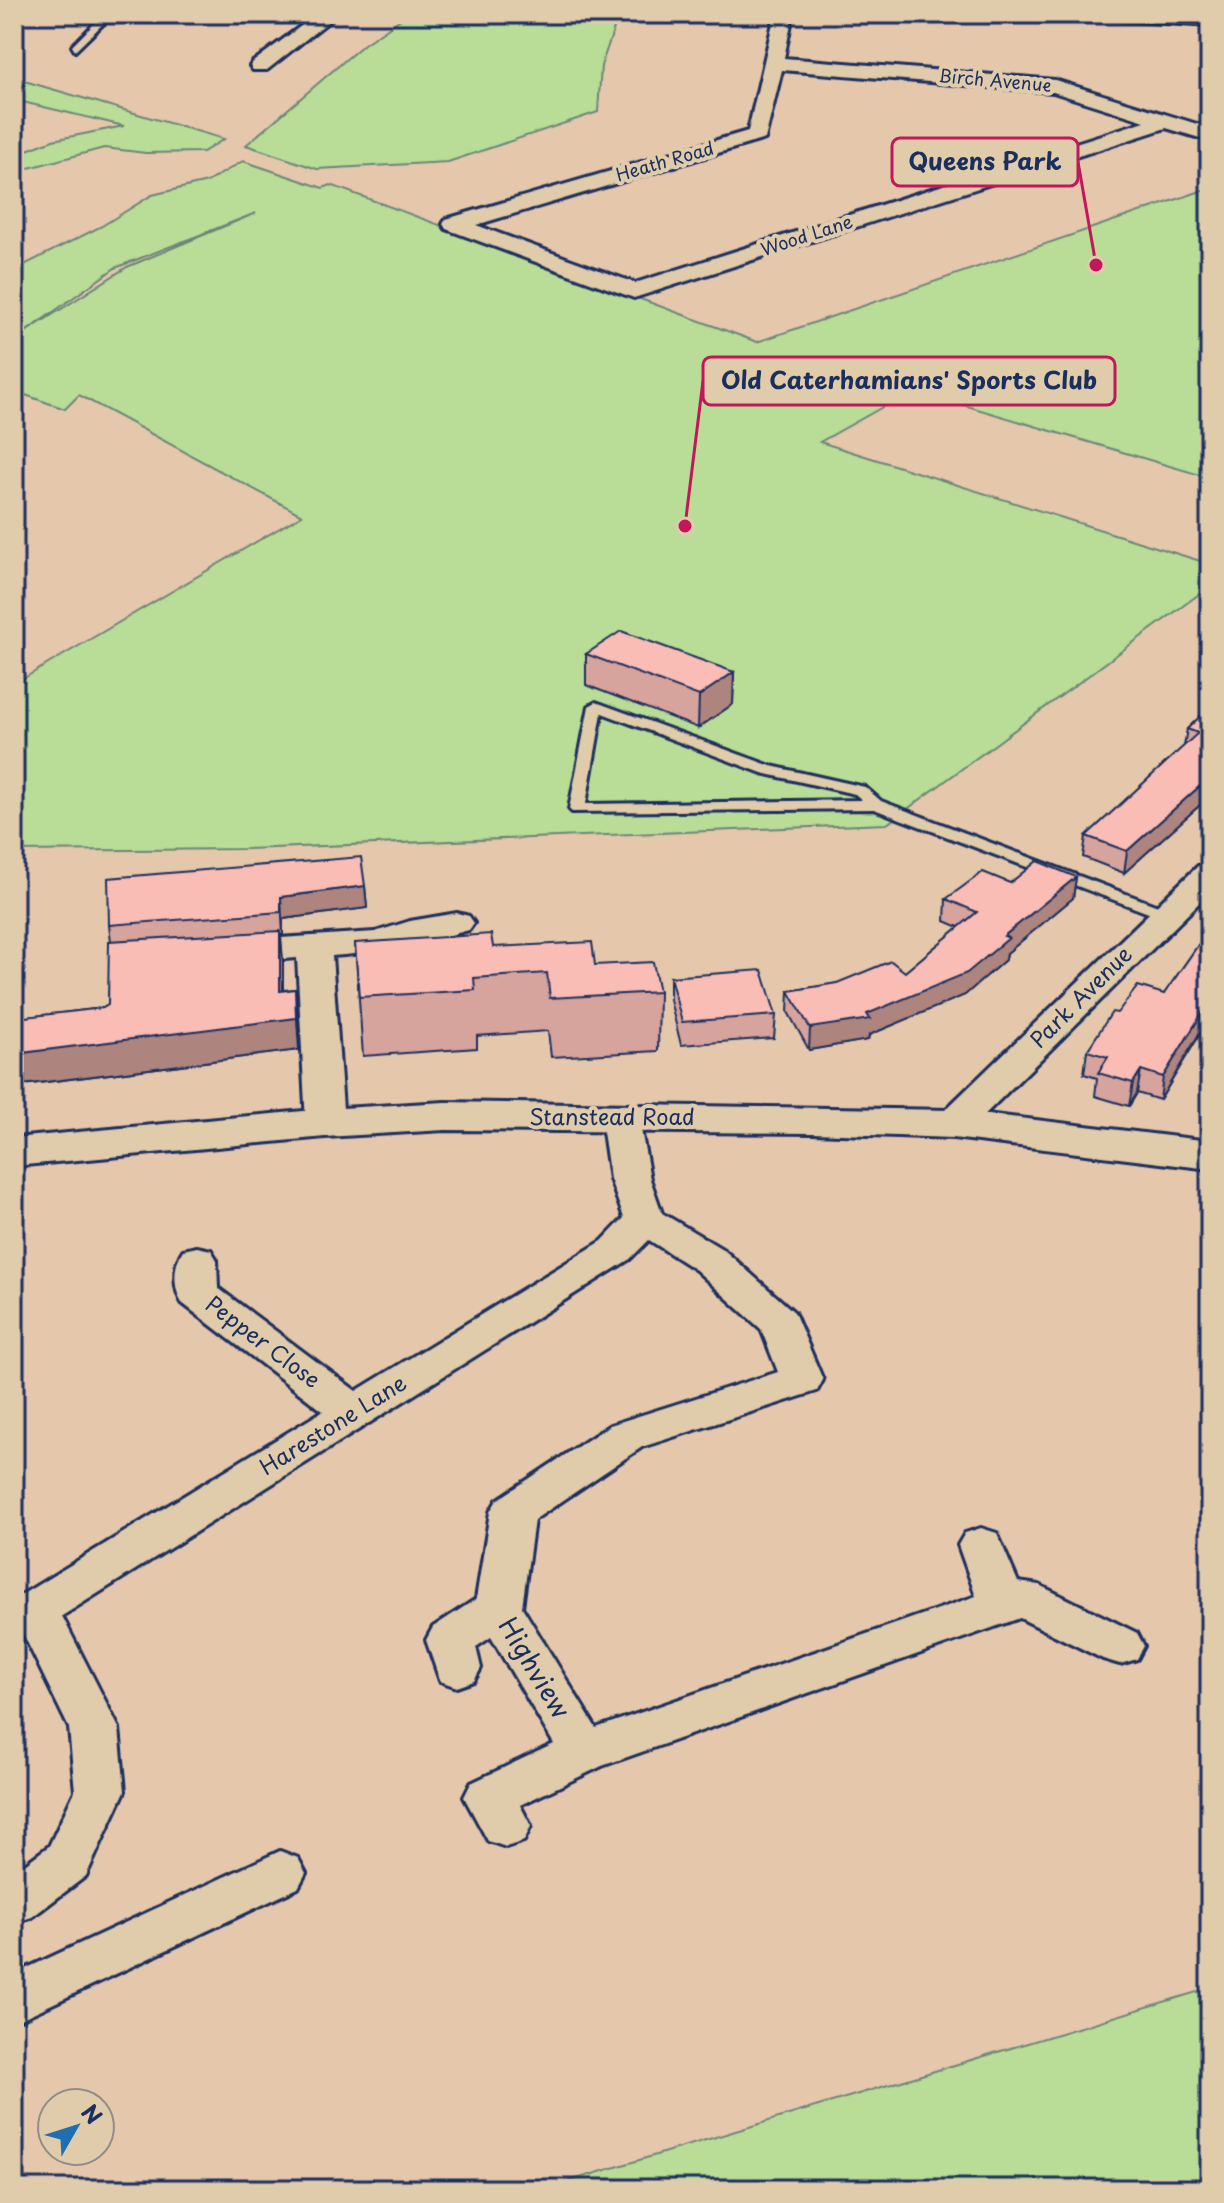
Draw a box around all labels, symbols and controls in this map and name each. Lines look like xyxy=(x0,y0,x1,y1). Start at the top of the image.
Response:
street label: Birch Avenue xyxy=(938,61,1053,98)
street label: Heath Road xyxy=(612,134,717,187)
callout: Queens Park xyxy=(892,138,1078,186)
text: Queens Park xyxy=(908,142,1062,178)
street label: Wood Lane xyxy=(757,207,856,262)
callout: Old Caterhamians' Sports Club xyxy=(703,357,1115,405)
text: Old Caterhamians' Sports Club xyxy=(721,361,1097,397)
street label: Park Avenue xyxy=(1021,937,1139,1055)
street label: Stanstead Road xyxy=(529,1099,695,1132)
street label: Pepper Close xyxy=(200,1287,328,1395)
street label: Harestone Lane xyxy=(252,1365,412,1482)
street label: Highview xyxy=(490,1609,581,1725)
north arrow xyxy=(36,2087,116,2167)
text: N xyxy=(74,2096,111,2131)

